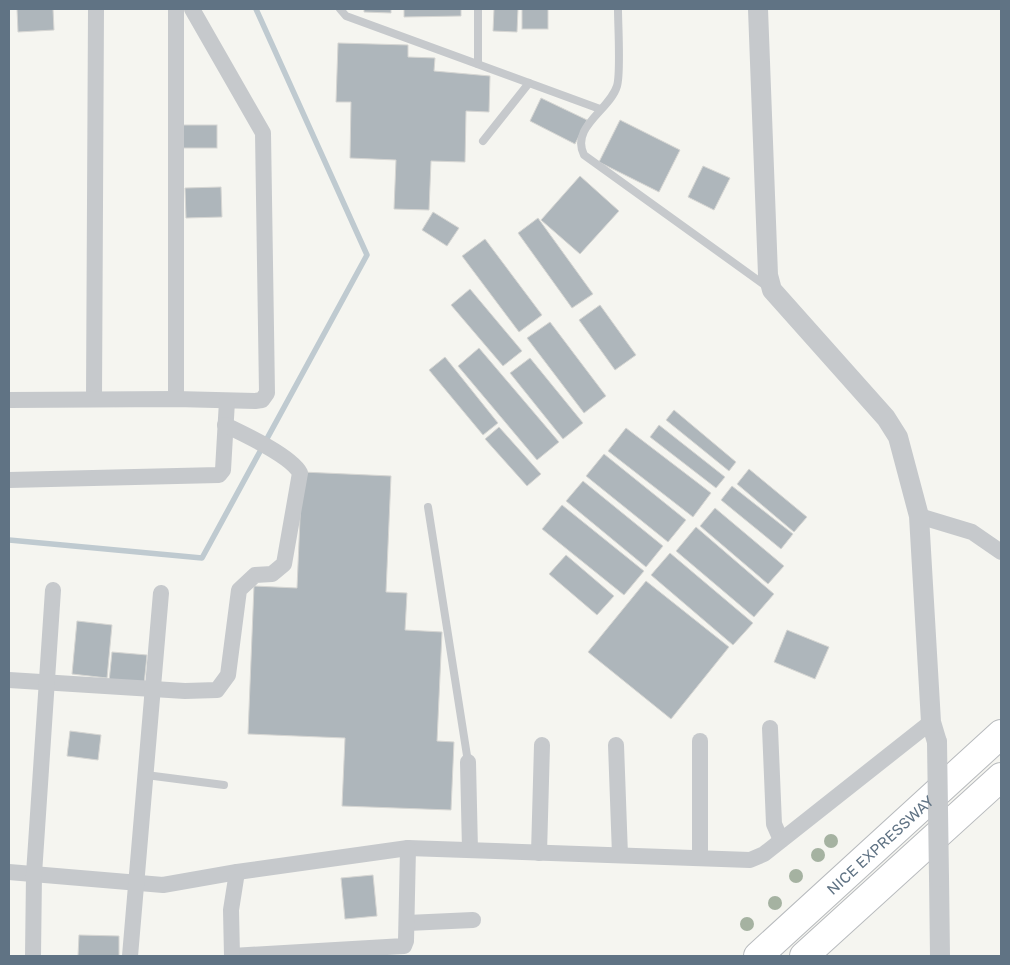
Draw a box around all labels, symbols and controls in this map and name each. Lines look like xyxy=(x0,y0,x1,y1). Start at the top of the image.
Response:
street label: NICE EXPRESSWAY xyxy=(823,791,937,898)

